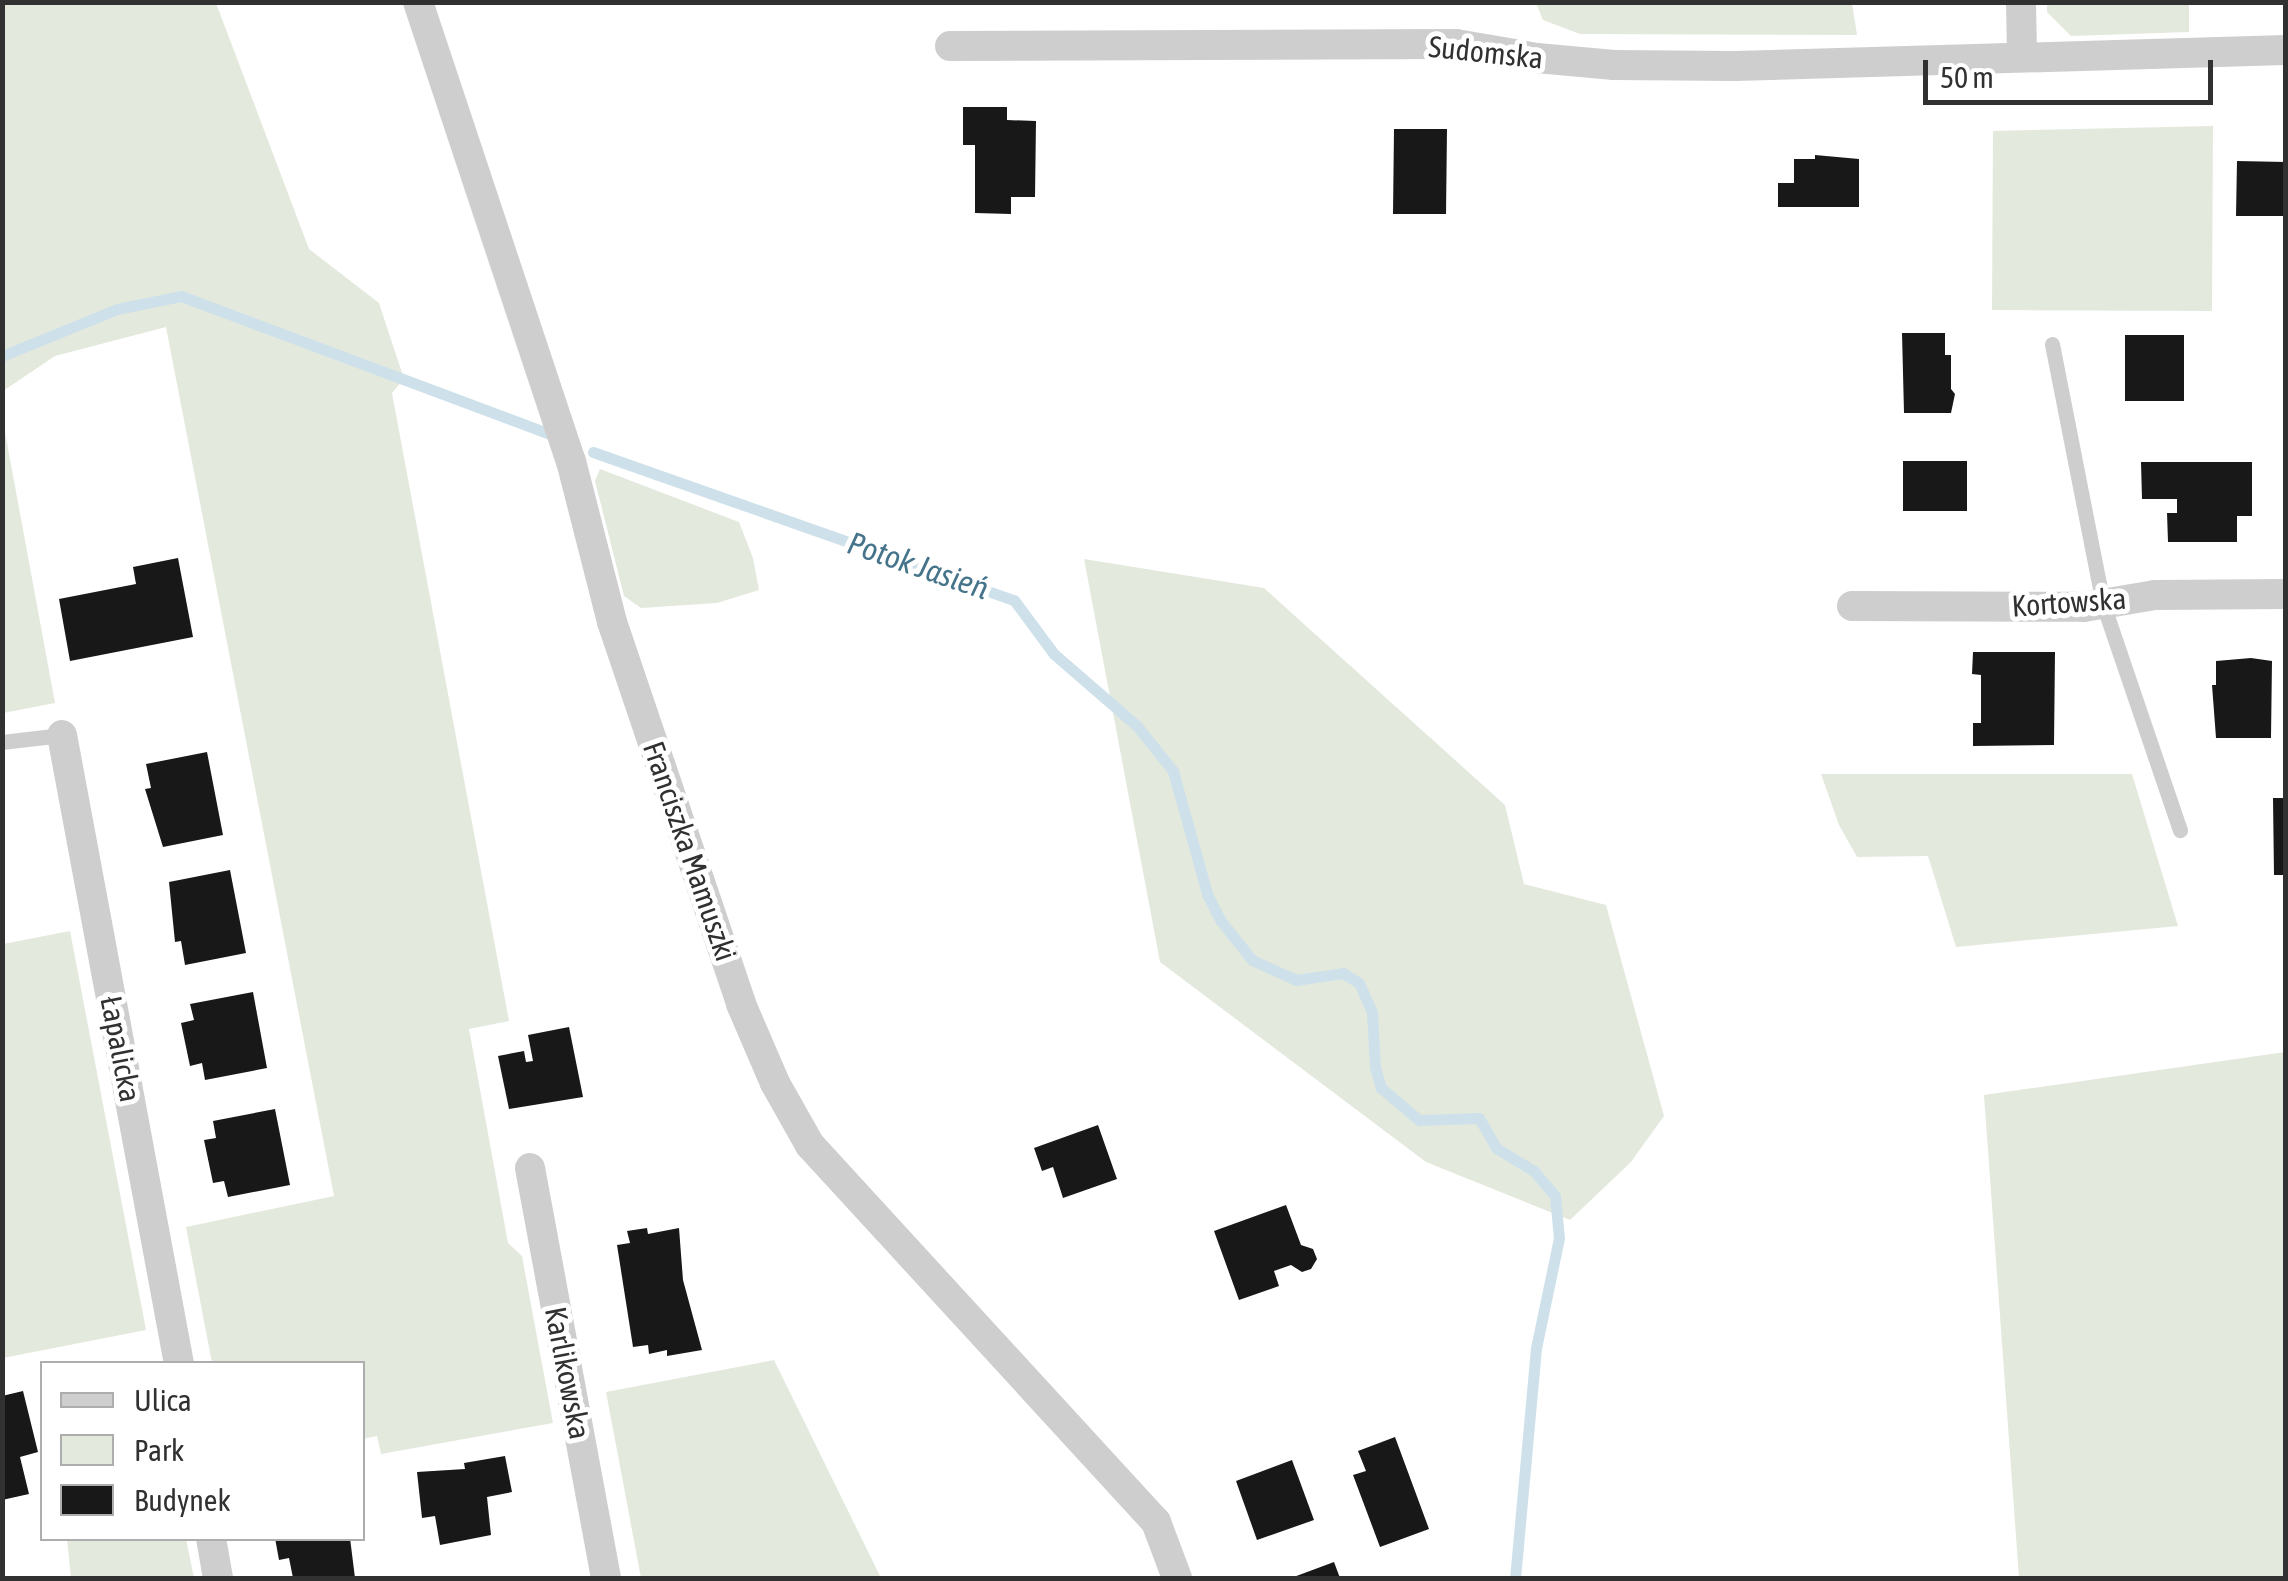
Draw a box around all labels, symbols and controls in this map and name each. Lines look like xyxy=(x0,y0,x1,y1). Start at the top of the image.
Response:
street label: Sudomska xyxy=(1427,28,1545,76)
scale bar xyxy=(1928,40,2218,102)
text: 50 m xyxy=(1940,60,1994,94)
water label: Potok Jasień xyxy=(842,524,994,608)
street label: Kortowska xyxy=(2011,580,2127,624)
street label: Franciszka Mamuszki xyxy=(636,737,744,965)
street label: Łapalicka xyxy=(93,993,149,1105)
street label: Karlikowska xyxy=(538,1304,598,1442)
legend xyxy=(40,1361,365,1541)
text: Ulica xyxy=(134,1383,192,1417)
text: Park xyxy=(134,1433,184,1467)
text: Budynek xyxy=(134,1483,231,1517)

